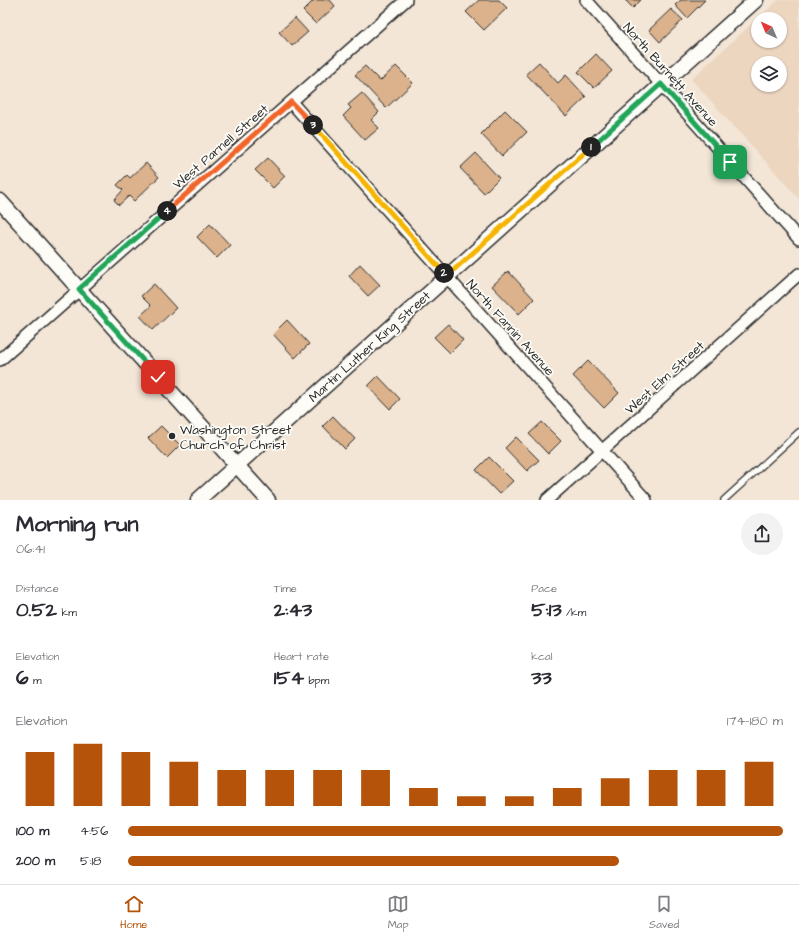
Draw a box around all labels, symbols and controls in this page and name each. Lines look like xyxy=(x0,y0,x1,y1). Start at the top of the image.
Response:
north arrow xyxy=(751,12,787,48)
map controls xyxy=(751,12,787,92)
street label: North Burnett Avenue xyxy=(619,19,722,130)
button: layers xyxy=(751,56,787,92)
street label: West Parnell Street xyxy=(169,100,273,193)
pin: 3 xyxy=(303,115,323,135)
text: 3 xyxy=(310,117,316,132)
pin: 1 xyxy=(581,137,601,157)
text: 1 xyxy=(590,139,592,154)
pin xyxy=(713,145,747,179)
icon: arrive xyxy=(719,151,741,173)
pin: 4 xyxy=(157,201,177,221)
text: 4 xyxy=(163,203,171,218)
pin: 2 xyxy=(434,263,454,283)
text: 2 xyxy=(441,265,447,280)
street label: North Fannin Avenue xyxy=(462,276,558,380)
street label: Martin Luther King Street xyxy=(305,287,436,407)
street label: West Elm Street xyxy=(621,337,709,418)
pin xyxy=(141,360,175,394)
icon: check xyxy=(147,366,169,388)
place label: Washington Street Church of Christ xyxy=(180,421,292,454)
marker: Washington Street Church of Christ xyxy=(167,431,177,441)
text: Morning run xyxy=(16,509,139,540)
button: share xyxy=(741,513,783,555)
text: 06:41 xyxy=(16,540,45,558)
text: Distance xyxy=(16,581,59,596)
text: Time xyxy=(274,581,297,596)
text: Pace xyxy=(531,581,557,596)
text: 0.52 xyxy=(16,596,57,624)
text: 2:43 xyxy=(274,596,312,624)
text: 5:13 xyxy=(531,596,562,624)
text: km xyxy=(57,605,77,620)
text: /km xyxy=(562,605,586,620)
text: Elevation xyxy=(16,649,59,664)
text: Heart rate xyxy=(274,649,329,664)
text: kcal xyxy=(531,649,552,664)
text: 6 xyxy=(16,664,29,692)
text: 154 xyxy=(274,664,304,692)
text: 33 xyxy=(531,664,552,692)
text: m xyxy=(29,673,42,688)
text: bpm xyxy=(304,673,329,688)
text: Elevation xyxy=(16,712,67,730)
text: 174–180 m xyxy=(727,712,783,730)
text: 100 m xyxy=(16,822,49,840)
text: 4:56 xyxy=(80,822,108,840)
text: 200 m xyxy=(16,852,55,870)
text: 5:18 xyxy=(80,852,101,870)
tab: Home xyxy=(120,893,147,932)
tab: Map xyxy=(387,893,409,932)
tab: Saved xyxy=(649,893,679,932)

